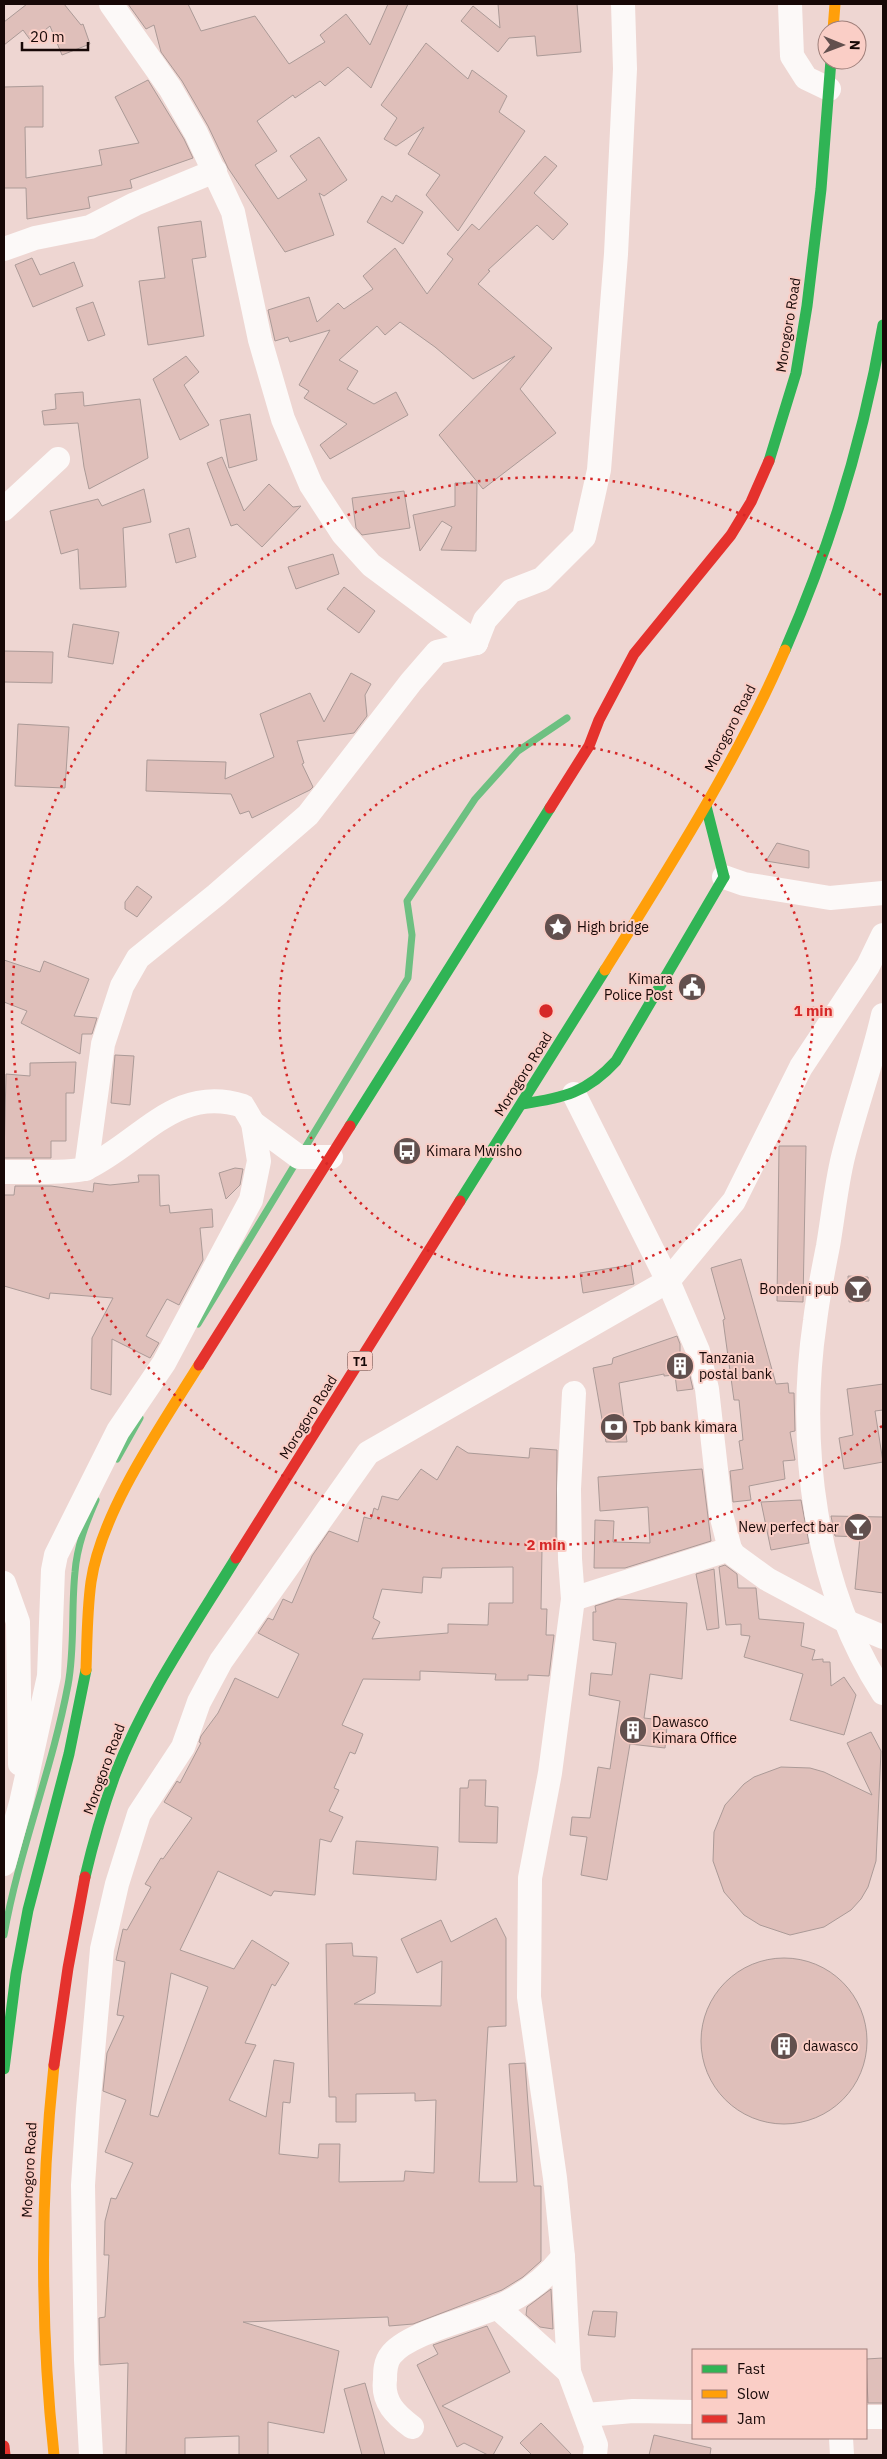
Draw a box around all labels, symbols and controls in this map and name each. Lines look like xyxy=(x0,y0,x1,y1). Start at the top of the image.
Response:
scale bar xyxy=(22,20,89,52)
north arrow xyxy=(817,20,867,70)
text: 20 m xyxy=(30,27,65,46)
text: N xyxy=(846,40,864,50)
street label: Morogoro Road xyxy=(772,276,804,374)
street label: Morogoro Road xyxy=(700,681,760,775)
place icon: High bridge xyxy=(543,912,573,942)
place label: High bridge xyxy=(577,918,649,936)
place label: Kimara Police Post xyxy=(604,970,674,1004)
public building icon: Kimara Police Post xyxy=(677,972,707,1002)
text: 1 min xyxy=(793,1001,833,1020)
centre of rings xyxy=(537,1002,555,1020)
street label: Morogoro Road xyxy=(490,1029,556,1119)
bus stop icon: Kimara Mwisho xyxy=(392,1136,422,1166)
place label: Kimara Mwisho xyxy=(426,1142,522,1160)
bar icon: Bondeni pub xyxy=(843,1274,873,1304)
place label: Bondeni pub xyxy=(759,1280,839,1298)
place label: Tanzania postal bank xyxy=(699,1349,773,1383)
building icon: Tanzania postal bank xyxy=(665,1351,695,1381)
road number: T1 xyxy=(348,1352,372,1370)
street label: Morogoro Road xyxy=(275,1372,341,1462)
bank icon: Tpb bank kimara xyxy=(599,1412,629,1442)
place label: Tpb bank kimara xyxy=(633,1418,738,1436)
bar icon: New perfect bar xyxy=(843,1512,873,1542)
place label: New perfect bar xyxy=(738,1518,839,1536)
text: 2 min xyxy=(526,1535,566,1554)
place label: Dawasco Kimara Office xyxy=(652,1713,737,1747)
building icon: Dawasco Kimara Office xyxy=(618,1715,648,1745)
street label: Morogoro Road xyxy=(79,1721,129,1817)
building icon: dawasco xyxy=(769,2031,799,2061)
place label: dawasco xyxy=(803,2037,858,2055)
street label: Morogoro Road xyxy=(18,2122,40,2218)
legend xyxy=(692,2349,867,2439)
text: Fast xyxy=(737,2359,765,2378)
text: Slow xyxy=(737,2384,770,2403)
text: Jam xyxy=(737,2409,766,2428)

